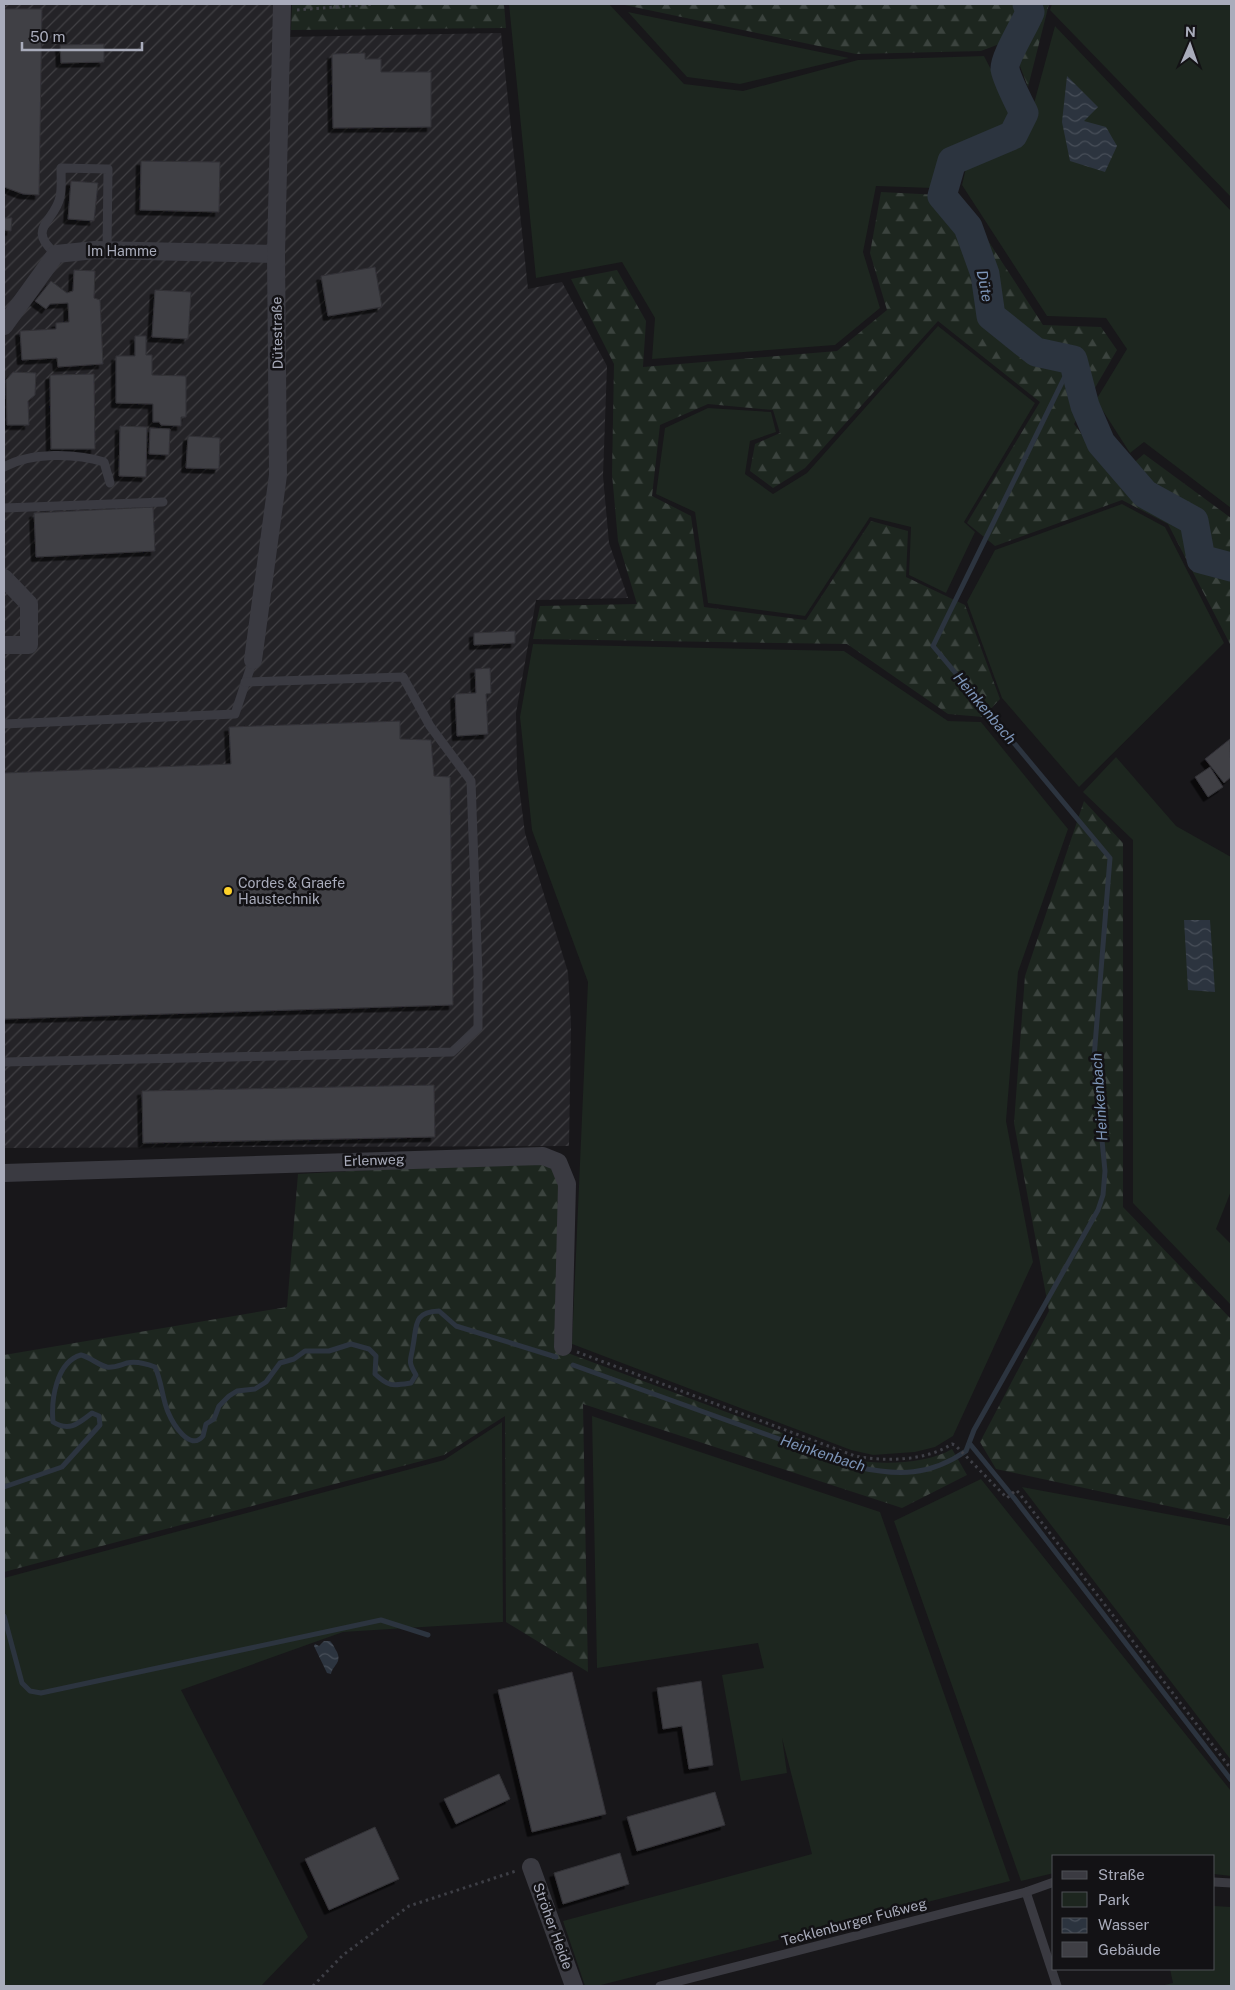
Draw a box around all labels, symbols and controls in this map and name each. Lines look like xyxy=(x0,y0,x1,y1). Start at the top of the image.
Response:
scale bar xyxy=(22,20,142,52)
north arrow xyxy=(1165,20,1215,70)
text: N xyxy=(1185,24,1196,40)
text: 50 m xyxy=(30,28,65,45)
street label: Im Hamme xyxy=(87,243,157,259)
water label: Düte xyxy=(974,269,996,303)
street label: Dütestraße xyxy=(268,297,286,369)
water label: Heinkenbach xyxy=(950,669,1020,747)
place label: Cordes & Graefe Haustechnik xyxy=(238,875,345,907)
marker: Cordes & Graefe Haustechnik xyxy=(222,885,234,897)
water label: Heinkenbach xyxy=(1087,1052,1111,1142)
street label: Erlenweg xyxy=(343,1151,405,1169)
water label: Heinkenbach xyxy=(778,1431,868,1475)
legend xyxy=(1052,1855,1215,1970)
text: Straße xyxy=(1098,1866,1145,1883)
street label: Ströher Heide xyxy=(530,1881,576,1972)
text: Park xyxy=(1098,1891,1130,1908)
street label: Tecklenburger Fußweg xyxy=(780,1895,929,1949)
text: Wasser xyxy=(1098,1916,1150,1933)
text: Gebäude xyxy=(1098,1941,1161,1958)

